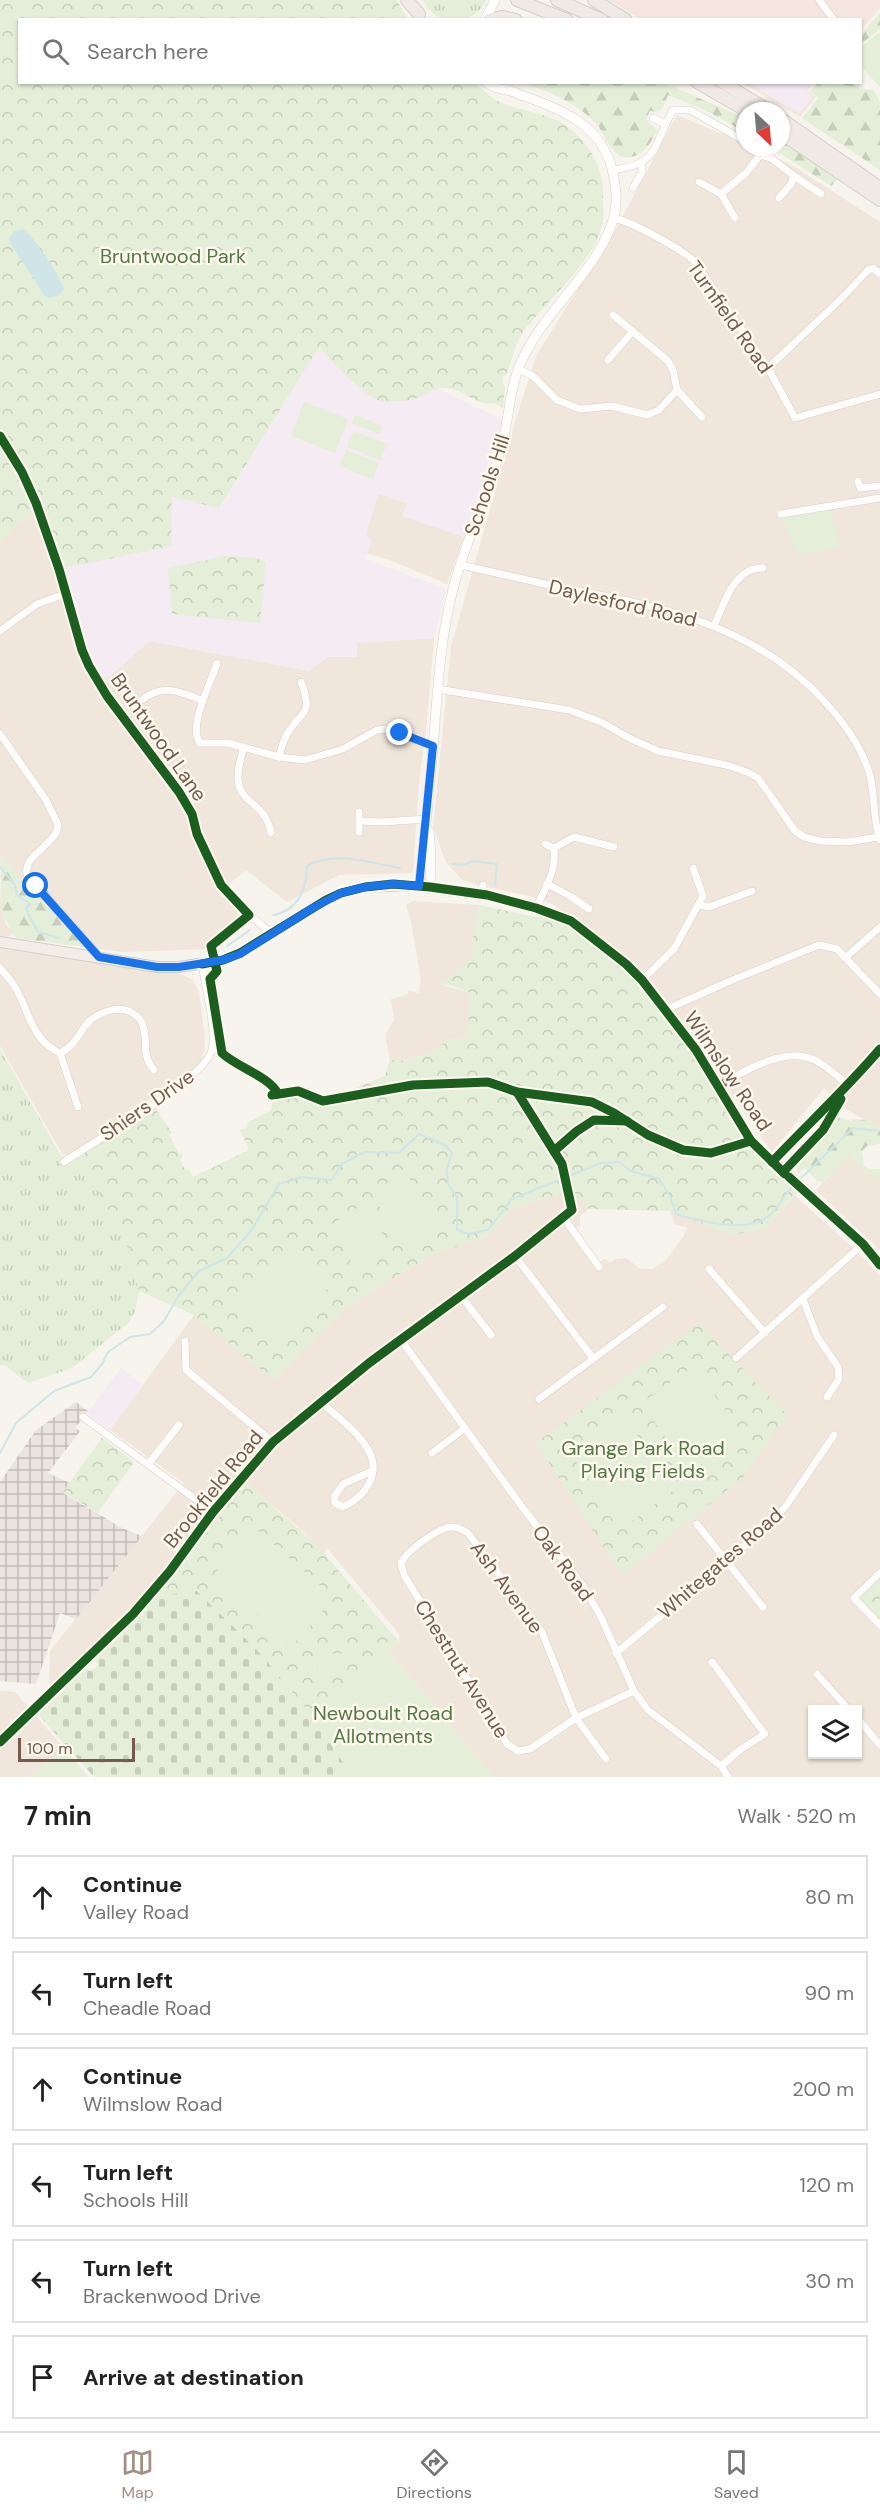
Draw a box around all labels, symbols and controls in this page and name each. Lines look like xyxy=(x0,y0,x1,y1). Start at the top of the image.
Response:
search box xyxy=(18,18,862,84)
icon: search xyxy=(39,35,72,68)
text: Search here xyxy=(87,37,208,66)
north arrow xyxy=(736,102,790,156)
park label: Bruntwood Park xyxy=(100,243,246,269)
street label: Turnfield Road xyxy=(681,255,779,379)
street label: Schools Hill xyxy=(458,431,516,539)
street label: Daylesford Road xyxy=(546,573,700,633)
street label: Bruntwood Lane xyxy=(105,668,213,806)
route end xyxy=(386,719,412,745)
route start xyxy=(22,872,48,898)
street label: Wilmslow Road xyxy=(678,1006,778,1136)
street label: Shiers Drive xyxy=(95,1063,199,1147)
street label: Brookfield Road xyxy=(157,1425,269,1553)
park label: Grange Park Road Playing Fields xyxy=(561,1435,725,1484)
street label: Whitegates Road xyxy=(652,1502,788,1624)
street label: Oak Road xyxy=(527,1520,599,1606)
street label: Ash Avenue xyxy=(465,1536,549,1638)
street label: Chestnut Avenue xyxy=(409,1595,515,1743)
park label: Newboult Road Allotments xyxy=(313,1700,453,1749)
map controls xyxy=(808,1705,862,1759)
button: layers xyxy=(808,1705,862,1759)
scale bar xyxy=(18,1735,135,1762)
text: 100 m xyxy=(27,1738,72,1759)
text: 7 min xyxy=(24,1799,92,1833)
text: Walk · 520 m xyxy=(738,1803,856,1829)
text: Continue xyxy=(83,1870,182,1899)
icon: ahead xyxy=(26,1881,59,1914)
text: 80 m xyxy=(805,1884,854,1910)
text: Valley Road xyxy=(83,1899,189,1925)
text: Turn left xyxy=(83,1966,173,1995)
icon: left xyxy=(26,1977,59,2010)
text: 90 m xyxy=(805,1980,854,2006)
text: Cheadle Road xyxy=(83,1995,211,2021)
text: Continue xyxy=(83,2062,182,2091)
icon: ahead xyxy=(26,2073,59,2106)
text: 200 m xyxy=(792,2076,854,2102)
text: Wilmslow Road xyxy=(83,2091,223,2117)
text: Turn left xyxy=(83,2158,173,2187)
icon: left xyxy=(26,2169,59,2202)
text: 120 m xyxy=(800,2172,854,2198)
text: Schools Hill xyxy=(83,2187,188,2213)
text: Turn left xyxy=(83,2254,173,2283)
icon: left xyxy=(26,2265,59,2298)
text: 30 m xyxy=(805,2268,854,2294)
text: Brackenwood Drive xyxy=(83,2283,261,2309)
icon: arrive xyxy=(26,2361,59,2394)
text: Arrive at destination xyxy=(83,2363,304,2392)
tab: Map xyxy=(121,2446,154,2503)
tab: Directions xyxy=(396,2446,472,2503)
tab: Saved xyxy=(714,2446,759,2503)

